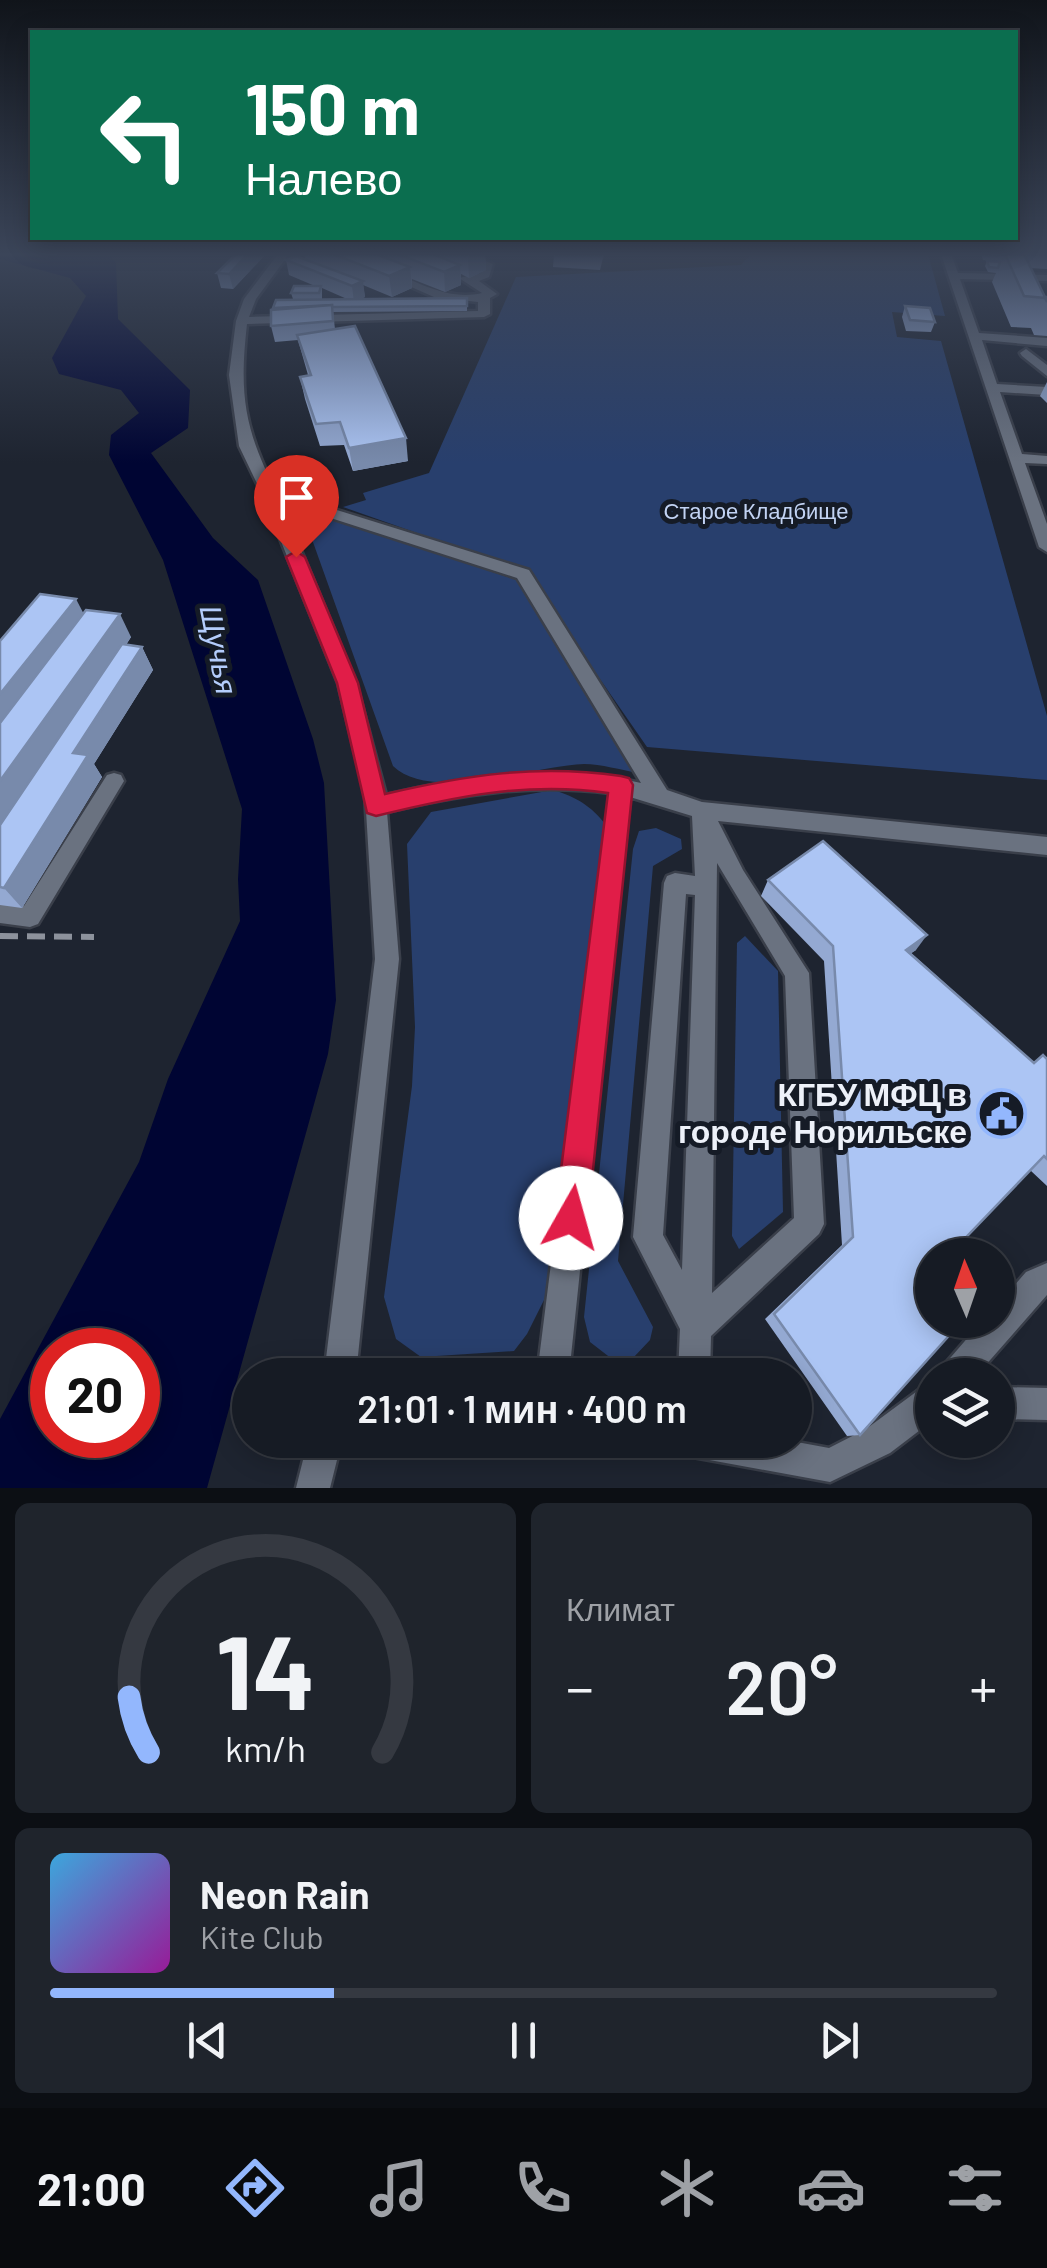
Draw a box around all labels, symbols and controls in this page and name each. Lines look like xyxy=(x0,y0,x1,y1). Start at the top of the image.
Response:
text: 150 m xyxy=(245,65,420,149)
icon: left xyxy=(80,70,210,200)
text: Налево xyxy=(245,150,402,204)
pin xyxy=(254,455,339,558)
icon: arrive xyxy=(269,470,324,525)
park label: Старое Кладбище xyxy=(664,497,848,524)
water label: Щучья xyxy=(194,602,246,697)
place label: КГБУ МФЦ в городе Норильске xyxy=(678,1074,967,1150)
public building icon: КГБУ МФЦ в городе Норильске xyxy=(976,1087,1028,1139)
position arrow xyxy=(519,1166,623,1270)
north arrow xyxy=(915,1238,1015,1338)
map controls xyxy=(915,1238,1015,1458)
speed limit sign: 20 xyxy=(30,1328,160,1458)
button: layers xyxy=(915,1358,1015,1458)
text: 21:01 · 1 мин · 400 m xyxy=(357,1385,687,1431)
text: Климат xyxy=(566,1589,675,1627)
text: 14 xyxy=(216,1606,315,1731)
text: 20° xyxy=(725,1640,838,1730)
text: − xyxy=(566,1653,594,1719)
text: + xyxy=(969,1653,997,1719)
text: km/h xyxy=(225,1726,306,1769)
text: Neon Rain xyxy=(200,1871,369,1917)
text: Kite Club xyxy=(200,1917,324,1955)
icon: previous xyxy=(180,2013,235,2068)
icon: pause xyxy=(496,2013,551,2068)
icon: next xyxy=(812,2013,867,2068)
icon: directions xyxy=(220,2153,290,2223)
icon: music xyxy=(364,2153,434,2223)
icon: phone xyxy=(508,2153,578,2223)
icon: climate xyxy=(652,2153,722,2223)
icon: car xyxy=(796,2153,866,2223)
icon: filters xyxy=(940,2153,1010,2223)
text: 21:00 xyxy=(37,2161,146,2215)

